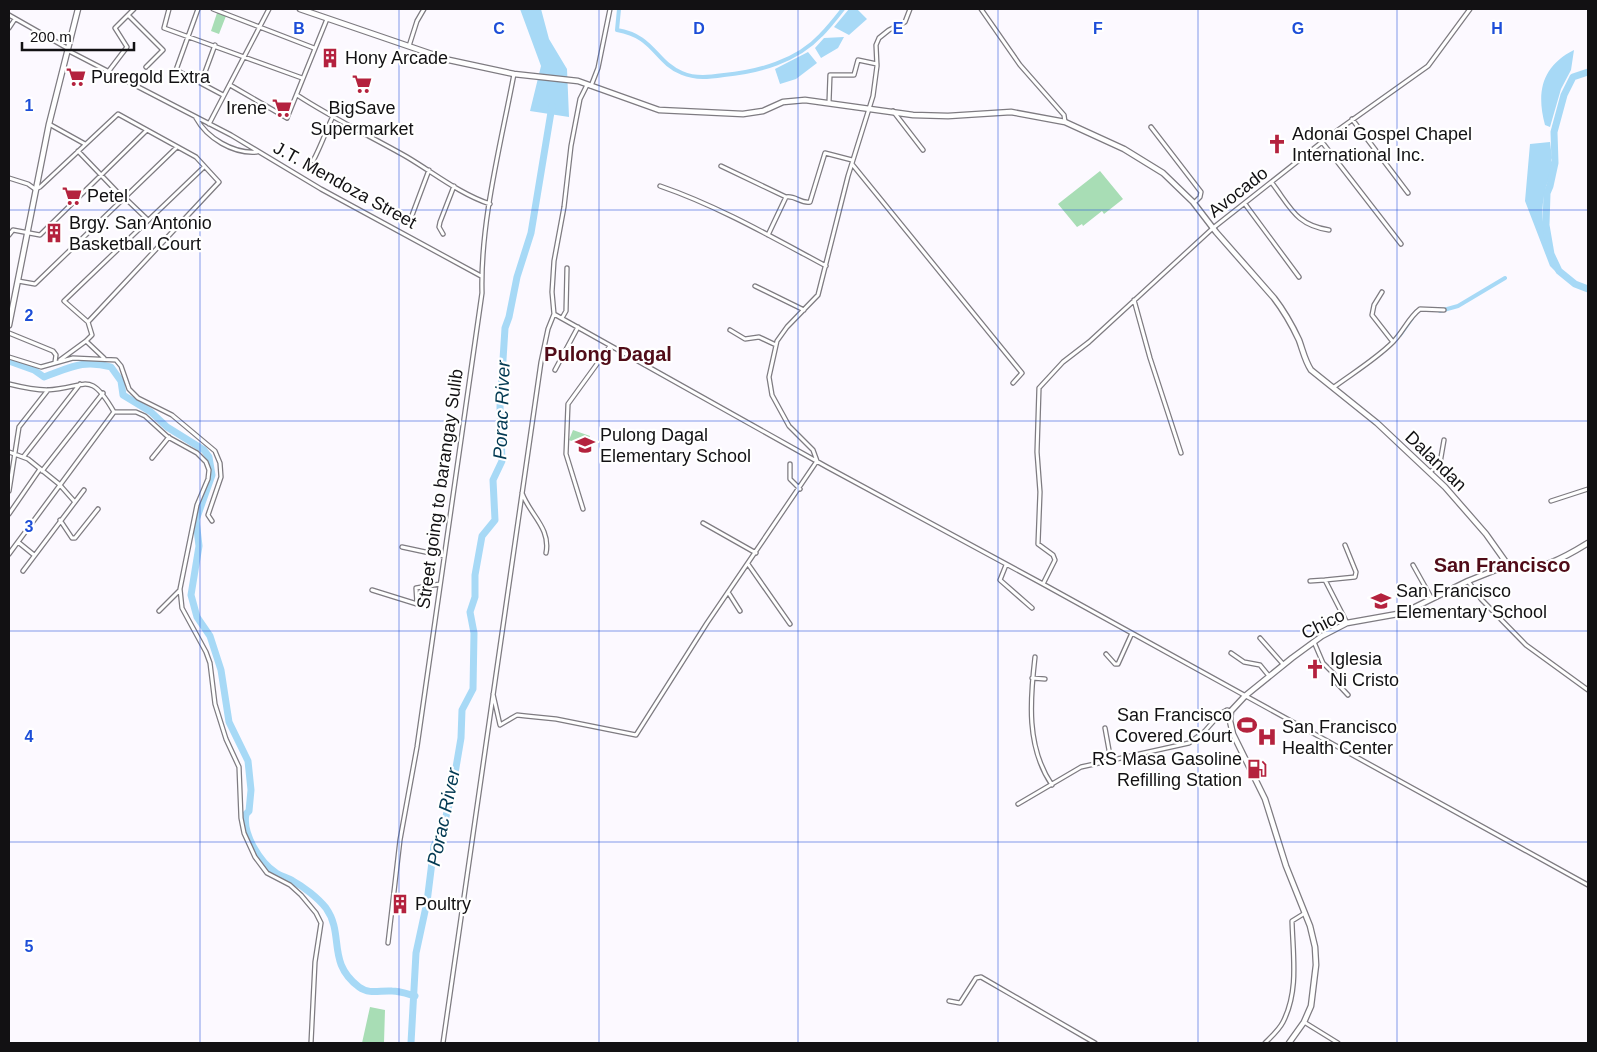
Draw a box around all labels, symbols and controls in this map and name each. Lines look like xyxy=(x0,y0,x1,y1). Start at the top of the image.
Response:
scale bar xyxy=(22,20,135,52)
text: B xyxy=(293,20,305,37)
text: C xyxy=(493,20,505,37)
text: D xyxy=(693,20,705,37)
text: E xyxy=(893,20,904,37)
text: F xyxy=(1093,20,1103,37)
text: G xyxy=(1292,20,1304,37)
text: H xyxy=(1491,20,1503,37)
text: 200 m xyxy=(30,28,72,45)
building icon: Hony Arcade xyxy=(319,47,341,69)
place label: Hony Arcade xyxy=(345,48,448,68)
supermarket icon: Puregold Extra xyxy=(65,66,87,88)
place label: Puregold Extra xyxy=(91,67,211,87)
supermarket icon: BigSave Supermarket xyxy=(351,73,373,95)
text: 1 xyxy=(25,97,34,114)
supermarket icon: Irene xyxy=(271,97,293,119)
place label: Irene xyxy=(226,98,267,118)
place label: BigSave Supermarket xyxy=(310,98,414,139)
place label: Adonai Gospel Chapel International Inc. xyxy=(1292,124,1472,165)
church icon: Adonai Gospel Chapel International Inc. xyxy=(1266,133,1288,155)
street label: J.T. Mendoza Street xyxy=(270,137,420,233)
street label: Avocado xyxy=(1204,163,1272,221)
supermarket icon: Petel xyxy=(61,185,83,207)
place label: Petel xyxy=(87,186,128,206)
place label: Brgy. San Antonio Basketball Court xyxy=(69,213,212,254)
building icon: Brgy. San Antonio Basketball Court xyxy=(43,222,65,244)
text: 2 xyxy=(25,307,34,324)
district label: Pulong Dagal xyxy=(544,343,672,365)
water label: Porac River xyxy=(489,359,514,460)
street label: Street going to barangay Sulib xyxy=(413,368,467,610)
place label: Pulong Dagal Elementary School xyxy=(600,425,751,466)
street label: Dalandan xyxy=(1401,427,1471,495)
school or university icon: Pulong Dagal Elementary School xyxy=(574,434,596,456)
text: 3 xyxy=(25,518,34,535)
district label: San Francisco xyxy=(1434,554,1570,576)
place label: San Francisco Elementary School xyxy=(1396,581,1547,622)
school or university icon: San Francisco Elementary School xyxy=(1370,590,1392,612)
street label: Chico xyxy=(1298,605,1348,643)
place label: Iglesia Ni Cristo xyxy=(1330,649,1399,690)
church icon: Iglesia Ni Cristo xyxy=(1304,658,1326,680)
place label: San Francisco Covered Court xyxy=(1115,705,1232,746)
sports icon: San Francisco Covered Court xyxy=(1236,714,1258,736)
place label: San Francisco Health Center xyxy=(1282,717,1397,758)
hospital icon: San Francisco Health Center xyxy=(1256,726,1278,748)
text: 4 xyxy=(25,728,34,745)
place label: RS Masa Gasoline Refilling Station xyxy=(1092,749,1242,790)
fuel station icon: RS Masa Gasoline Refilling Station xyxy=(1246,758,1268,780)
water label: Porac River xyxy=(423,766,464,868)
building icon: Poultry xyxy=(389,893,411,915)
place label: Poultry xyxy=(415,894,471,914)
text: 5 xyxy=(25,938,34,955)

